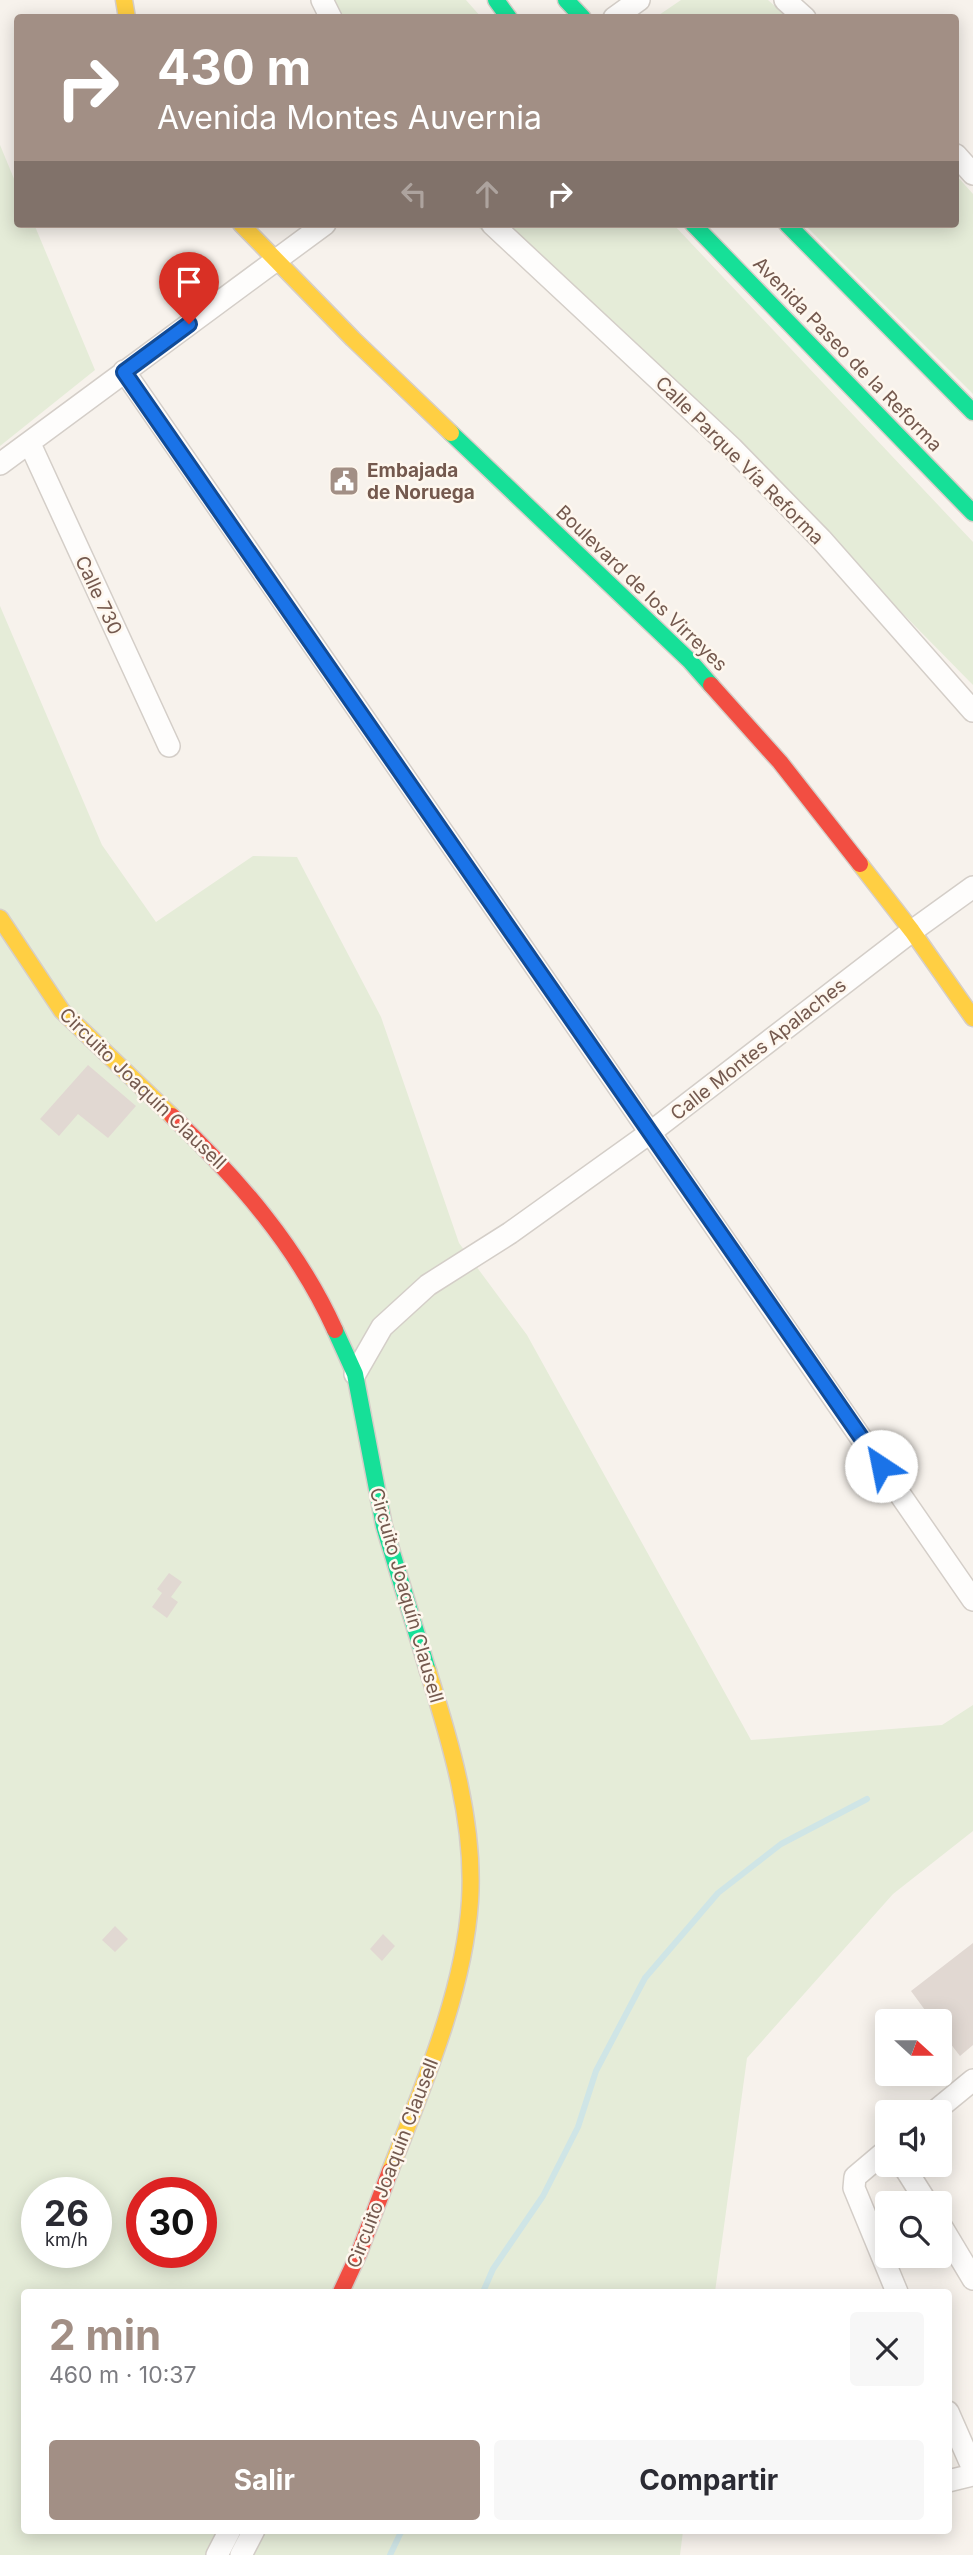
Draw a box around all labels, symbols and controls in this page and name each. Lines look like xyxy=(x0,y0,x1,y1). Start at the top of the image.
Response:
text: 430 m xyxy=(157,38,311,97)
icon: right xyxy=(42,42,133,133)
text: Avenida Montes Auvernia xyxy=(157,98,542,137)
icon: left xyxy=(395,175,433,213)
icon: ahead xyxy=(468,175,506,213)
icon: right xyxy=(541,175,579,213)
pin xyxy=(159,252,219,324)
street label: Avenida Paseo de la Reforma xyxy=(748,252,947,456)
icon: arrive xyxy=(170,263,208,301)
street label: Calle Parque Vía Reforma xyxy=(651,371,829,549)
place label: Embajada de Noruega xyxy=(367,459,475,504)
public building icon: Embajada de Noruega xyxy=(327,464,361,498)
street label: Boulevard de los Virreyes xyxy=(551,501,732,676)
street label: Calle 730 xyxy=(70,552,127,638)
street label: Calle Montes Apalaches xyxy=(666,974,851,1125)
street label: Circuito Joaquín Clausell xyxy=(55,1003,231,1174)
position arrow xyxy=(844,1429,918,1503)
street label: Circuito Joaquín Clausell xyxy=(365,1485,448,1705)
north arrow xyxy=(875,2009,952,2086)
map controls xyxy=(875,2009,952,2268)
street label: Circuito Joaquín Clausell xyxy=(342,2055,443,2271)
button: sound xyxy=(875,2100,952,2177)
speed limit sign: 30 xyxy=(126,2177,217,2268)
button: search xyxy=(875,2191,952,2268)
text: 26 xyxy=(44,2192,89,2234)
text: km/h xyxy=(45,2229,88,2250)
text: 2 min xyxy=(49,2309,161,2360)
button: close xyxy=(850,2312,924,2386)
text: 460 m · 10:37 xyxy=(49,2361,197,2389)
button: Salir xyxy=(49,2440,480,2520)
button: Compartir xyxy=(494,2440,924,2520)

